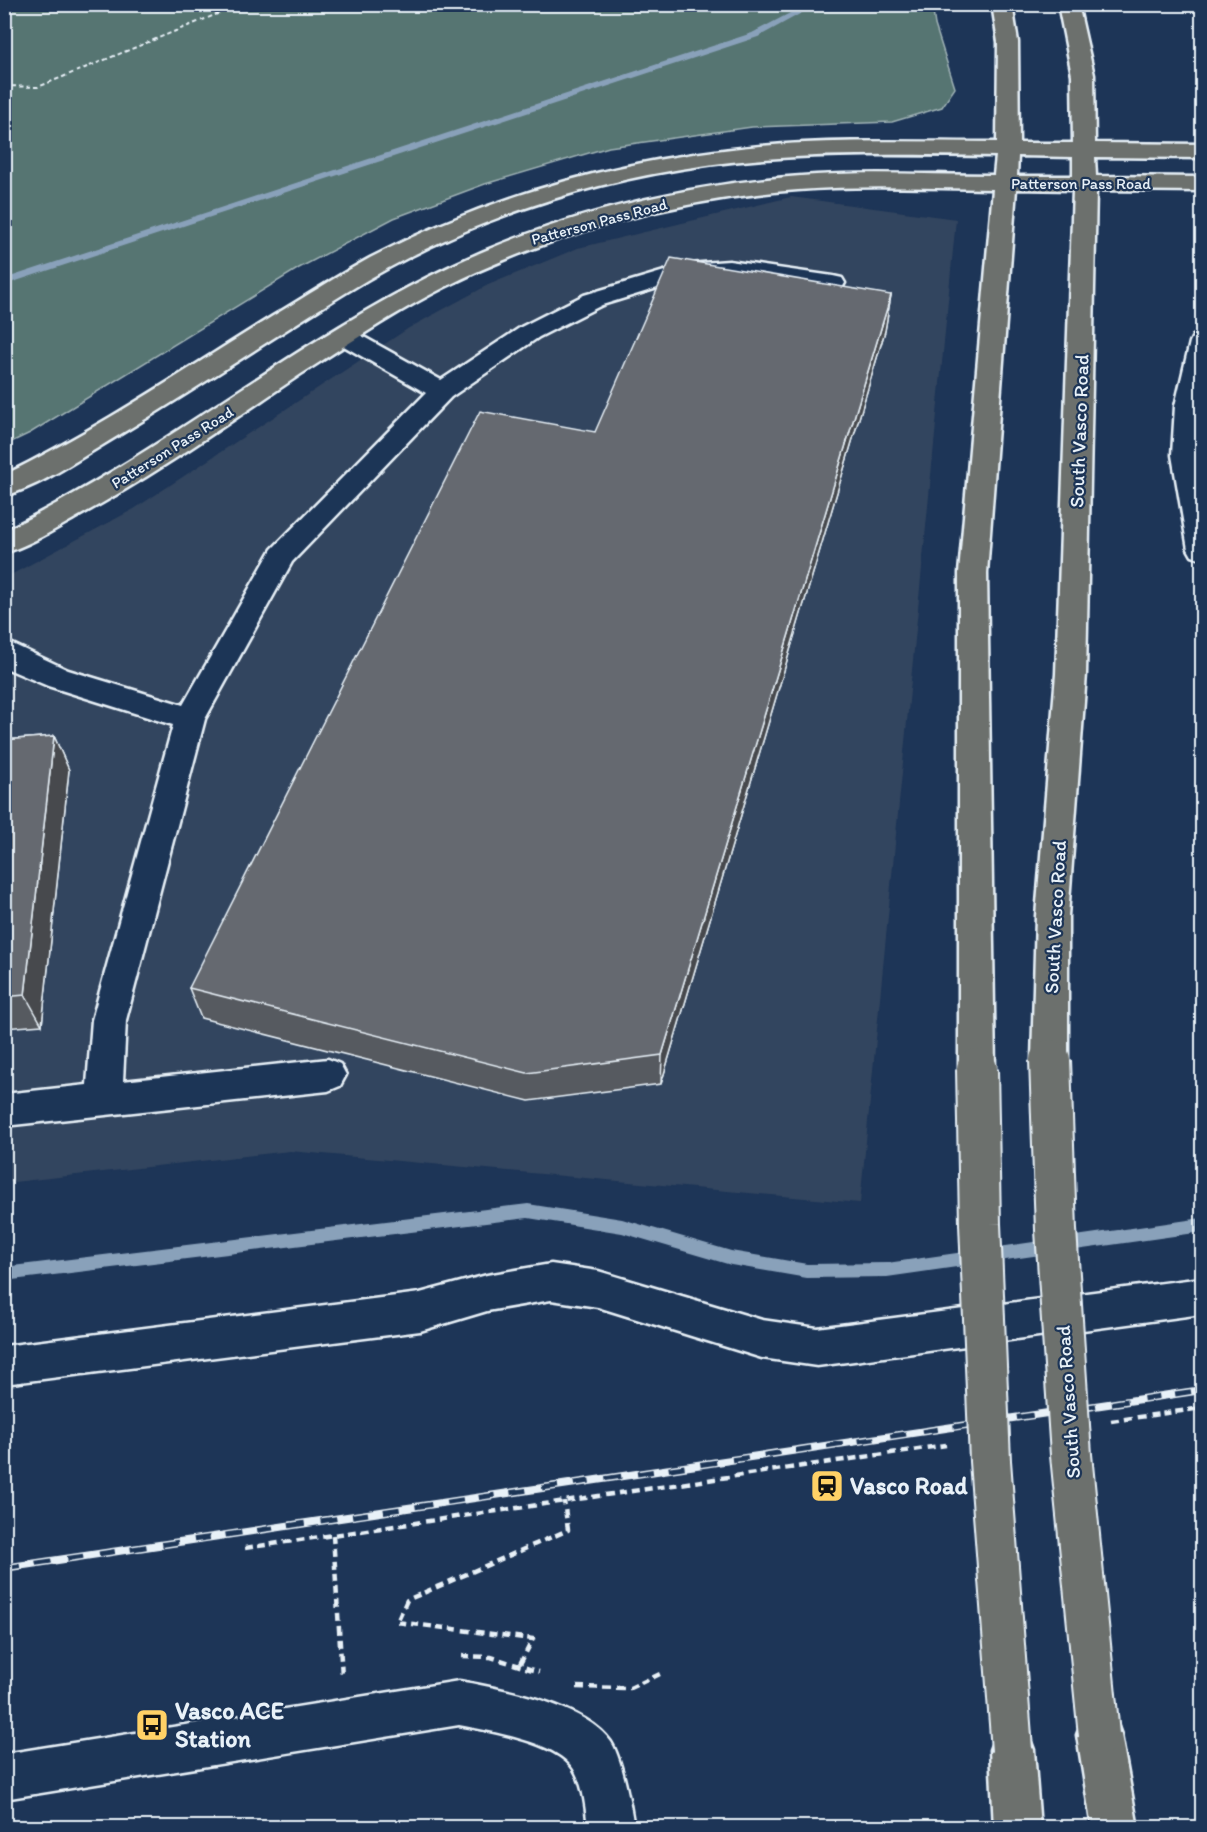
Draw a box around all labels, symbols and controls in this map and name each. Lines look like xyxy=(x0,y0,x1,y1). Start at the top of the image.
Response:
street label: Patterson Pass Road xyxy=(1011,174,1151,193)
street label: Patterson Pass Road xyxy=(529,194,670,249)
street label: South Vasco Road xyxy=(1064,354,1094,508)
street label: Patterson Pass Road xyxy=(108,402,237,493)
street label: South Vasco Road xyxy=(1039,839,1071,994)
street label: South Vasco Road xyxy=(1051,1324,1085,1479)
station icon: Vasco Road xyxy=(809,1468,845,1504)
place label: Vasco Road xyxy=(850,1471,968,1500)
place label: Vasco ACE Station xyxy=(175,1696,284,1753)
bus stop icon: Vasco ACE Station xyxy=(134,1707,170,1743)

